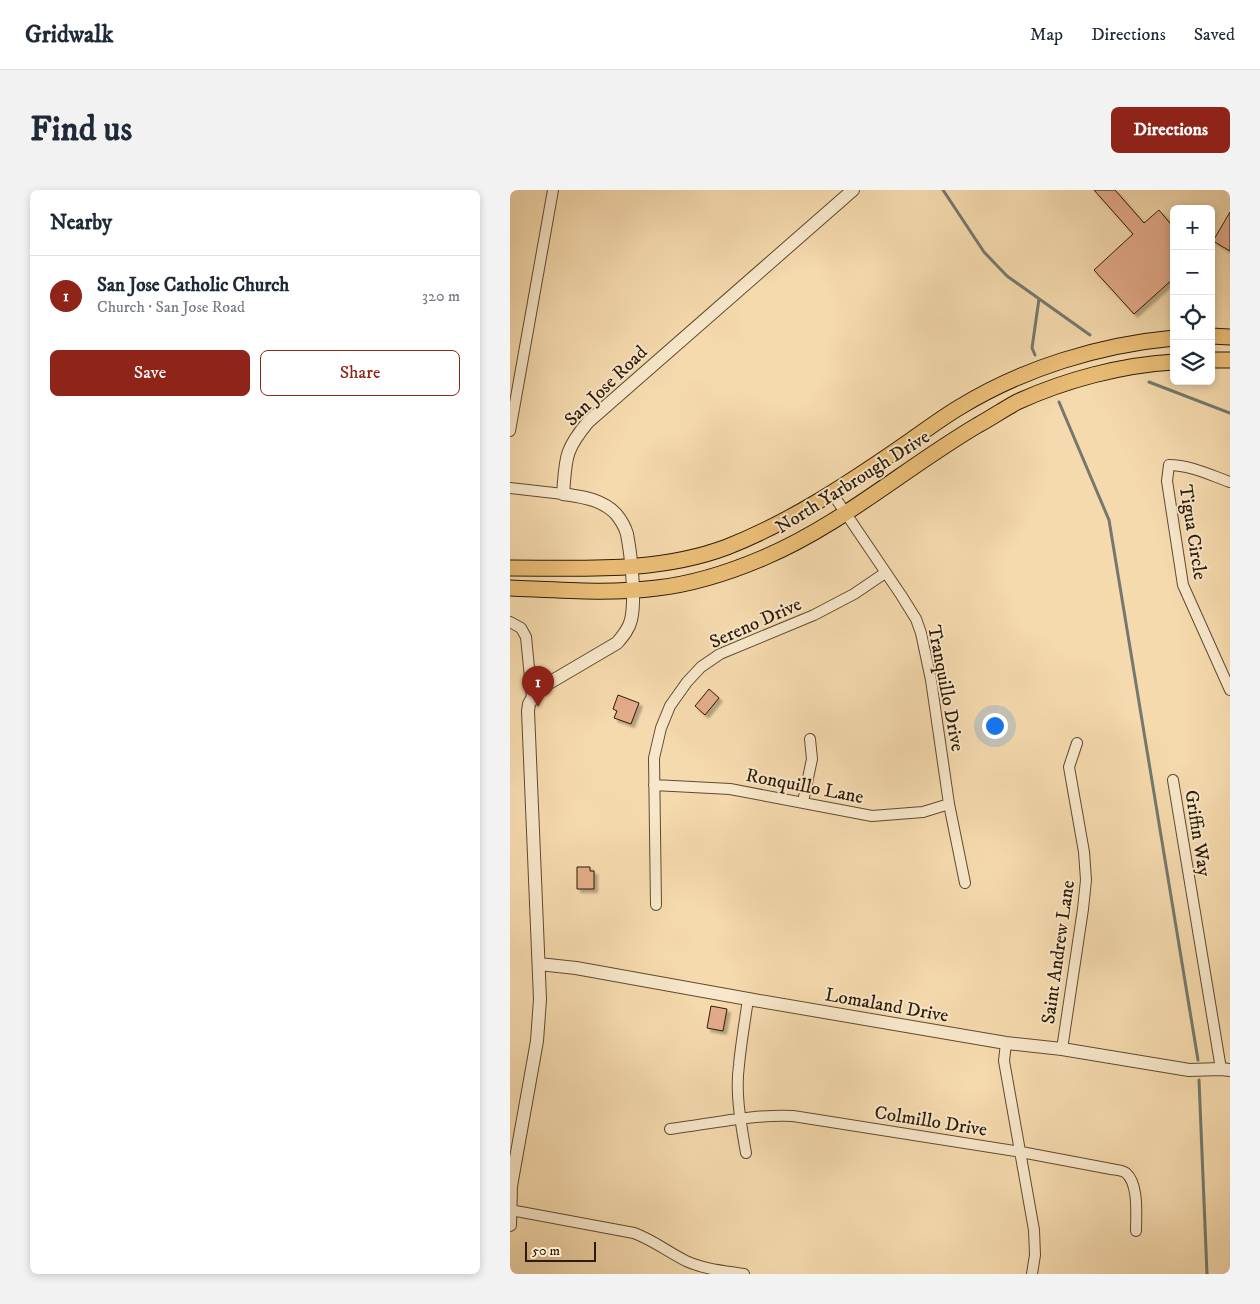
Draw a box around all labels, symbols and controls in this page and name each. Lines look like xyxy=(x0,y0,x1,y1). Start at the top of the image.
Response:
text: Gridwalk xyxy=(25,20,113,50)
text: Map xyxy=(1030,24,1063,46)
text: Directions xyxy=(1091,24,1166,46)
text: Saved xyxy=(1194,24,1235,46)
button: Directions xyxy=(1111,107,1230,153)
text: Find us xyxy=(30,108,132,152)
map controls xyxy=(1170,205,1215,385)
button: + xyxy=(1170,205,1215,250)
text: Nearby xyxy=(50,210,112,236)
button: − xyxy=(1170,250,1215,295)
text: San Jose Catholic Church xyxy=(97,274,289,297)
text: 1 xyxy=(63,286,69,306)
text: 320 m xyxy=(422,286,460,306)
button: locate xyxy=(1170,295,1215,340)
text: Church · San Jose Road xyxy=(97,297,245,317)
button: layers xyxy=(1170,340,1215,385)
street label: San Jose Road xyxy=(560,341,653,431)
button: Save xyxy=(50,350,250,396)
button: Share xyxy=(260,350,460,396)
street label: North Yarbrough Drive xyxy=(771,425,934,539)
street label: Tigua Circle xyxy=(1174,483,1211,582)
street label: Sereno Drive xyxy=(706,593,805,654)
street label: Tranquillo Drive xyxy=(921,623,969,754)
pin: 1 xyxy=(522,666,554,707)
your location xyxy=(982,713,1008,739)
street label: Ronquillo Lane xyxy=(744,764,866,810)
street label: Griffin Way xyxy=(1179,788,1216,879)
street label: Saint Andrew Lane xyxy=(1037,879,1080,1026)
street label: Lomaland Drive xyxy=(823,983,950,1028)
street label: Colmillo Drive xyxy=(873,1101,989,1142)
scale bar xyxy=(525,1239,596,1262)
text: 50 m xyxy=(532,1242,560,1260)

